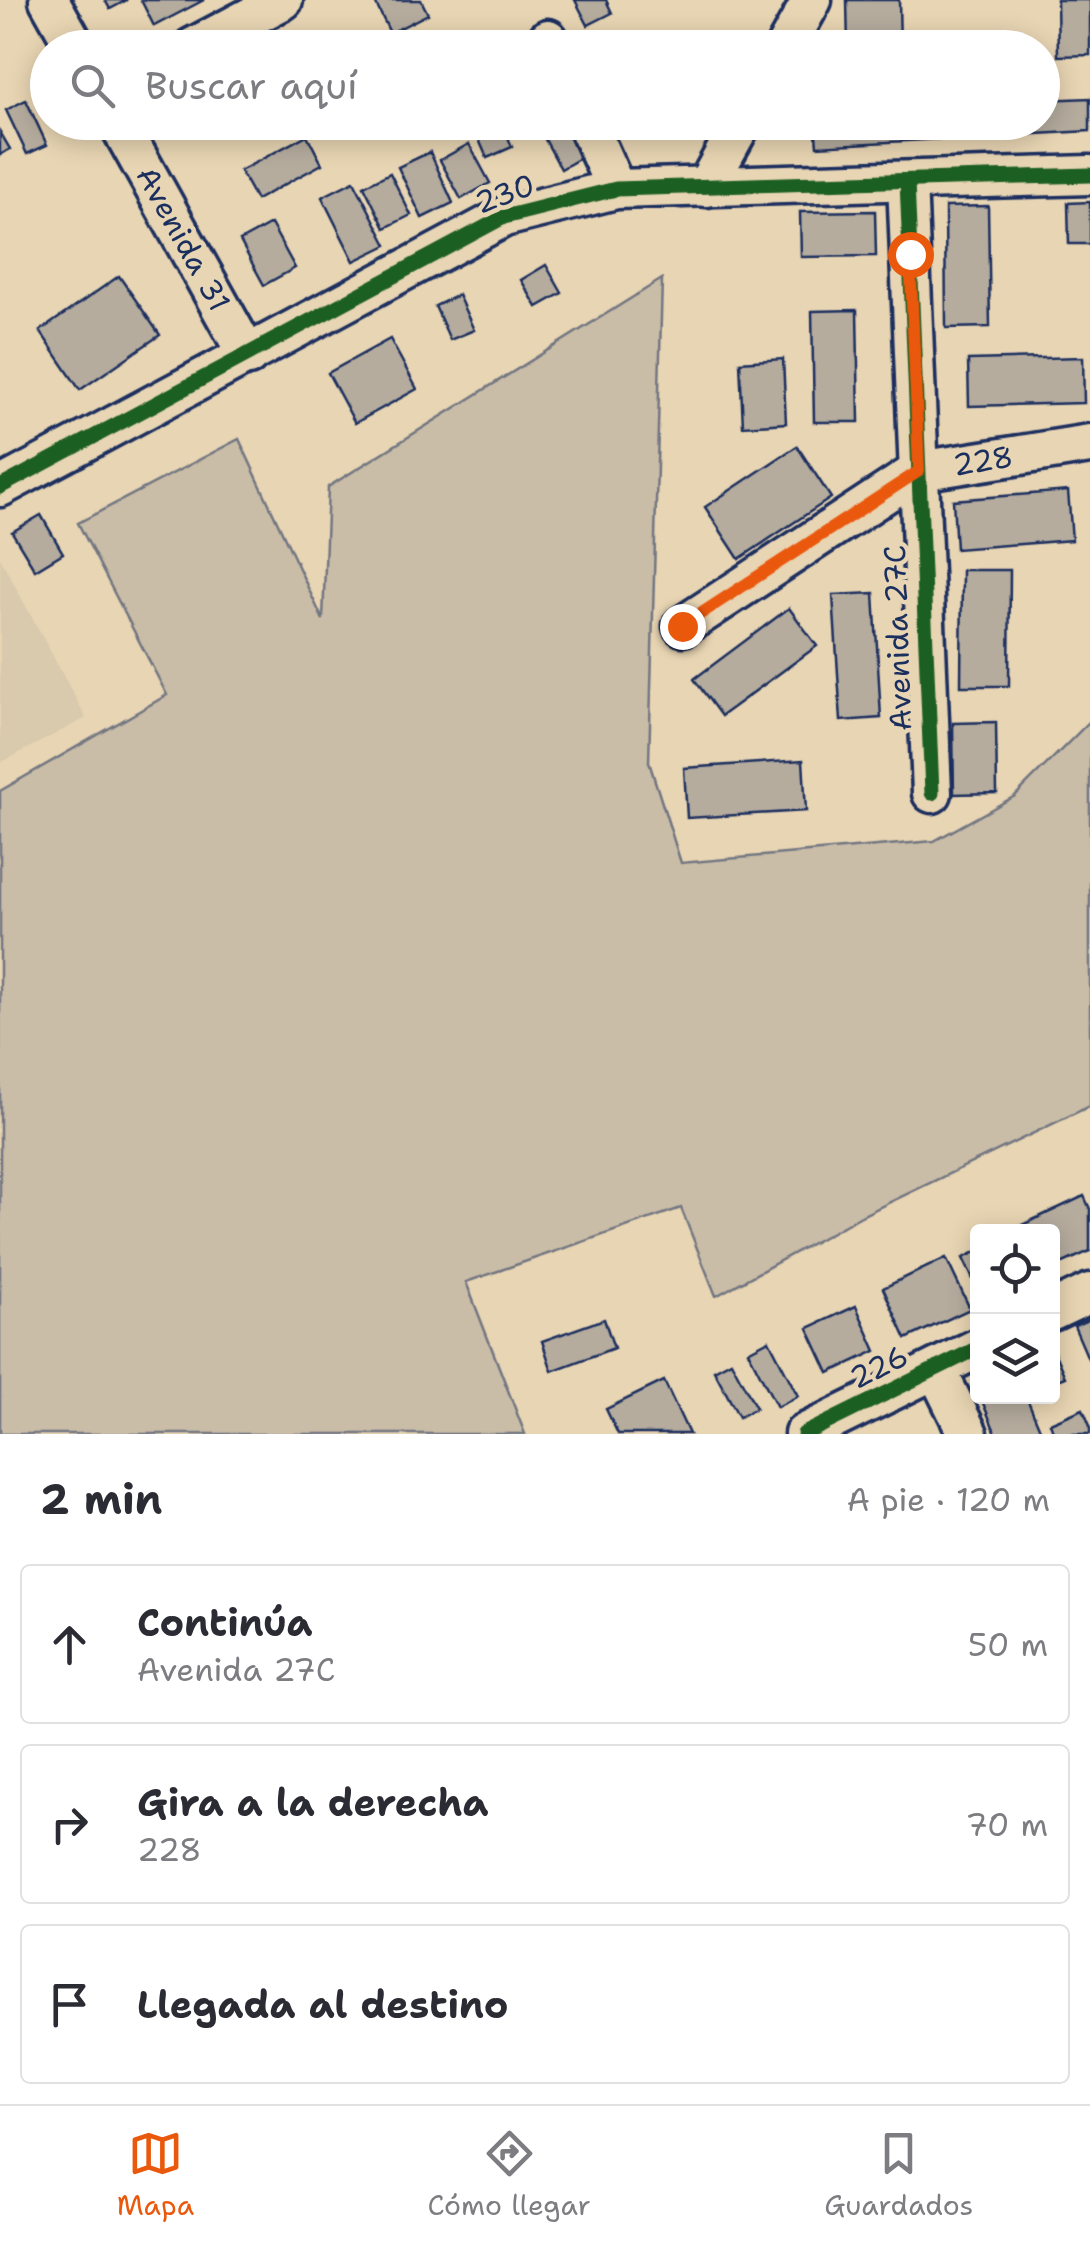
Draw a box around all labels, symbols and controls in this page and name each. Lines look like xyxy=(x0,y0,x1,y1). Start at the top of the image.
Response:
search box xyxy=(30,30,1060,140)
icon: search xyxy=(65,58,120,113)
text: Buscar aquí xyxy=(145,60,358,111)
street label: Avenida 31 xyxy=(127,159,240,319)
street label: 230 xyxy=(469,164,540,223)
route start xyxy=(888,232,934,278)
street label: 228 xyxy=(950,436,1016,485)
street label: Avenida 27C xyxy=(874,544,921,732)
route end xyxy=(660,604,706,650)
map controls xyxy=(970,1224,1060,1404)
button: locate xyxy=(970,1224,1060,1314)
button: layers xyxy=(970,1314,1060,1404)
street label: 226 xyxy=(843,1335,915,1398)
text: 2 min xyxy=(40,1471,162,1527)
text: A pie · 120 m xyxy=(847,1478,1050,1521)
text: Continúa xyxy=(137,1597,312,1648)
icon: ahead xyxy=(42,1617,97,1672)
text: 50 m xyxy=(968,1623,1048,1666)
text: Avenida 27C xyxy=(137,1648,335,1691)
text: Gira a la derecha xyxy=(137,1777,489,1828)
icon: right xyxy=(42,1797,97,1852)
text: 70 m xyxy=(965,1803,1048,1846)
text: 228 xyxy=(137,1828,202,1871)
icon: arrive xyxy=(42,1977,97,2032)
text: Llegada al destino xyxy=(137,1979,508,2030)
tab: Mapa xyxy=(117,2126,194,2224)
tab: Cómo llegar xyxy=(428,2126,591,2224)
tab: Guardados xyxy=(824,2126,973,2224)

